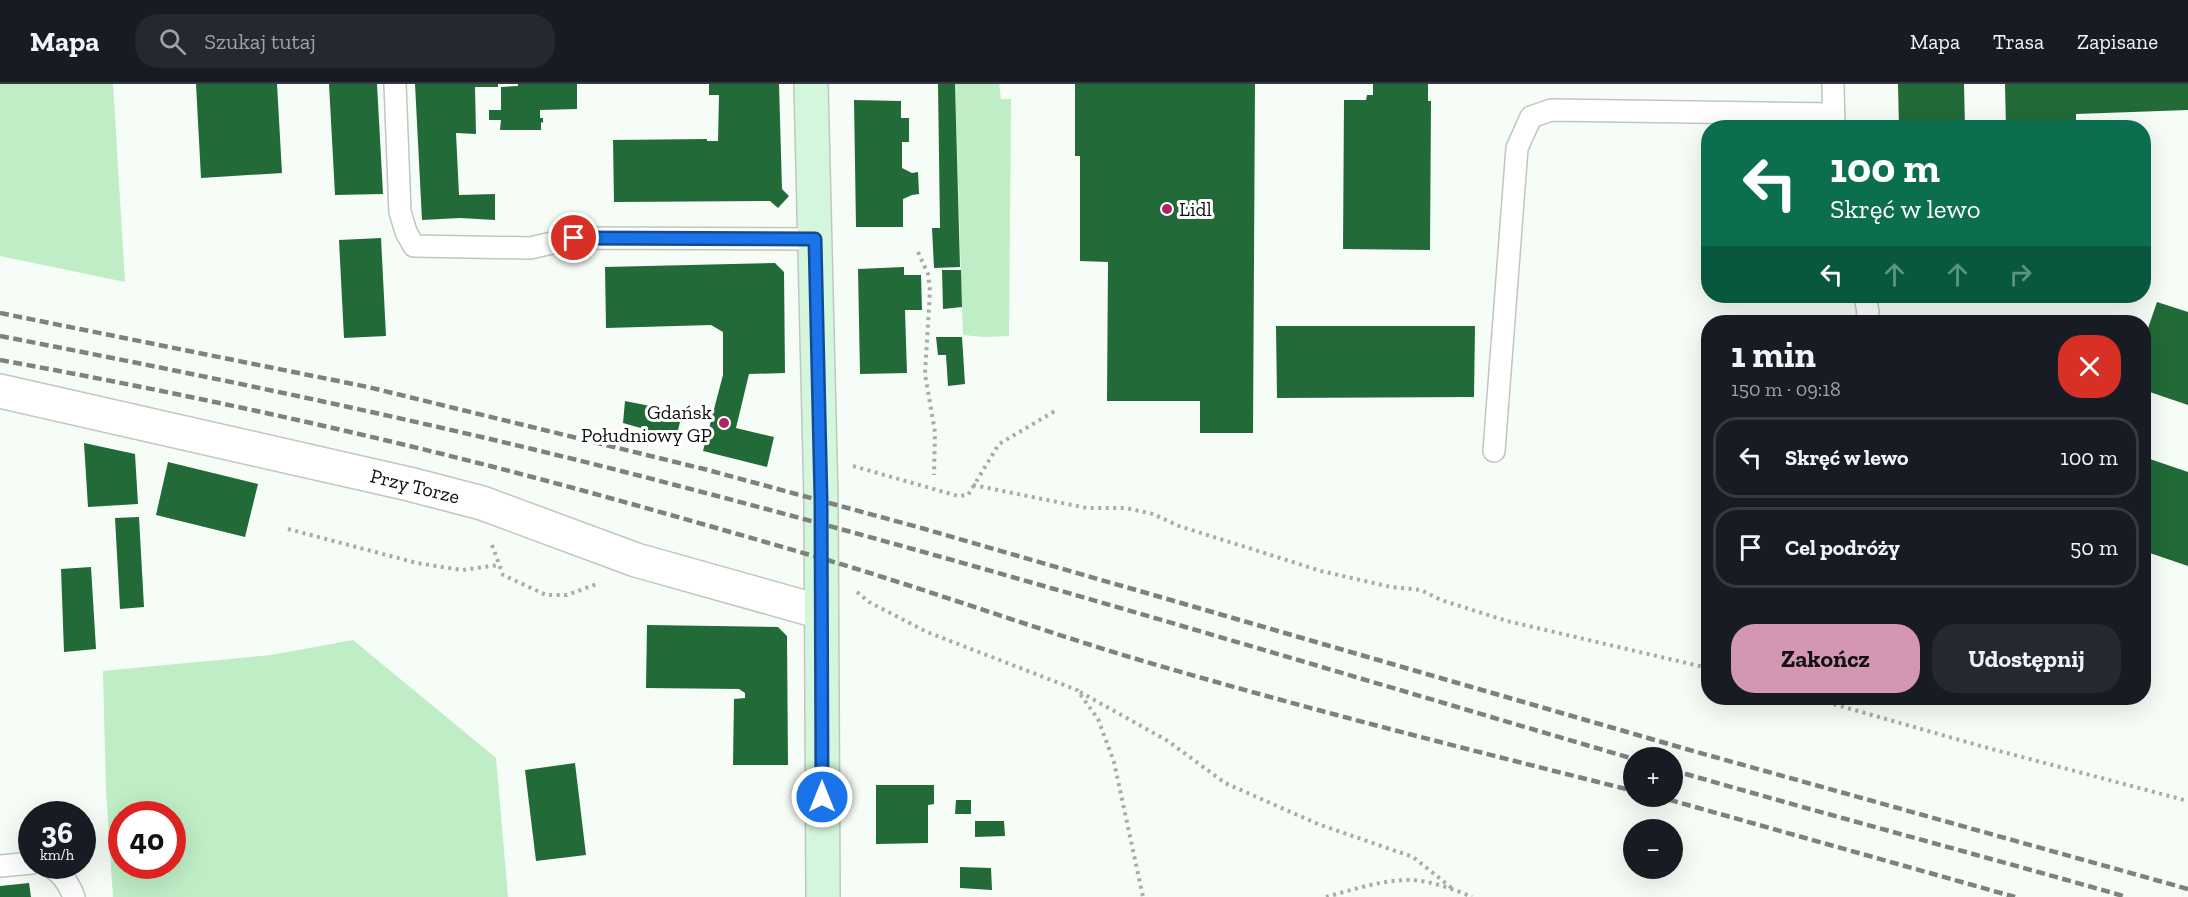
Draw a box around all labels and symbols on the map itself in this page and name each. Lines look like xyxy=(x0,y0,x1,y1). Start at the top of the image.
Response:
place label: Lidl xyxy=(1179,197,1212,221)
marker: Lidl xyxy=(1160,202,1174,216)
pin xyxy=(548,212,599,263)
place label: Gdańsk Południowy GP xyxy=(581,400,713,447)
marker: Gdańsk Południowy GP xyxy=(717,416,731,430)
street label: Przy Torze xyxy=(368,463,462,509)
position arrow xyxy=(790,765,854,829)
speed limit sign: 40 xyxy=(108,801,186,879)

